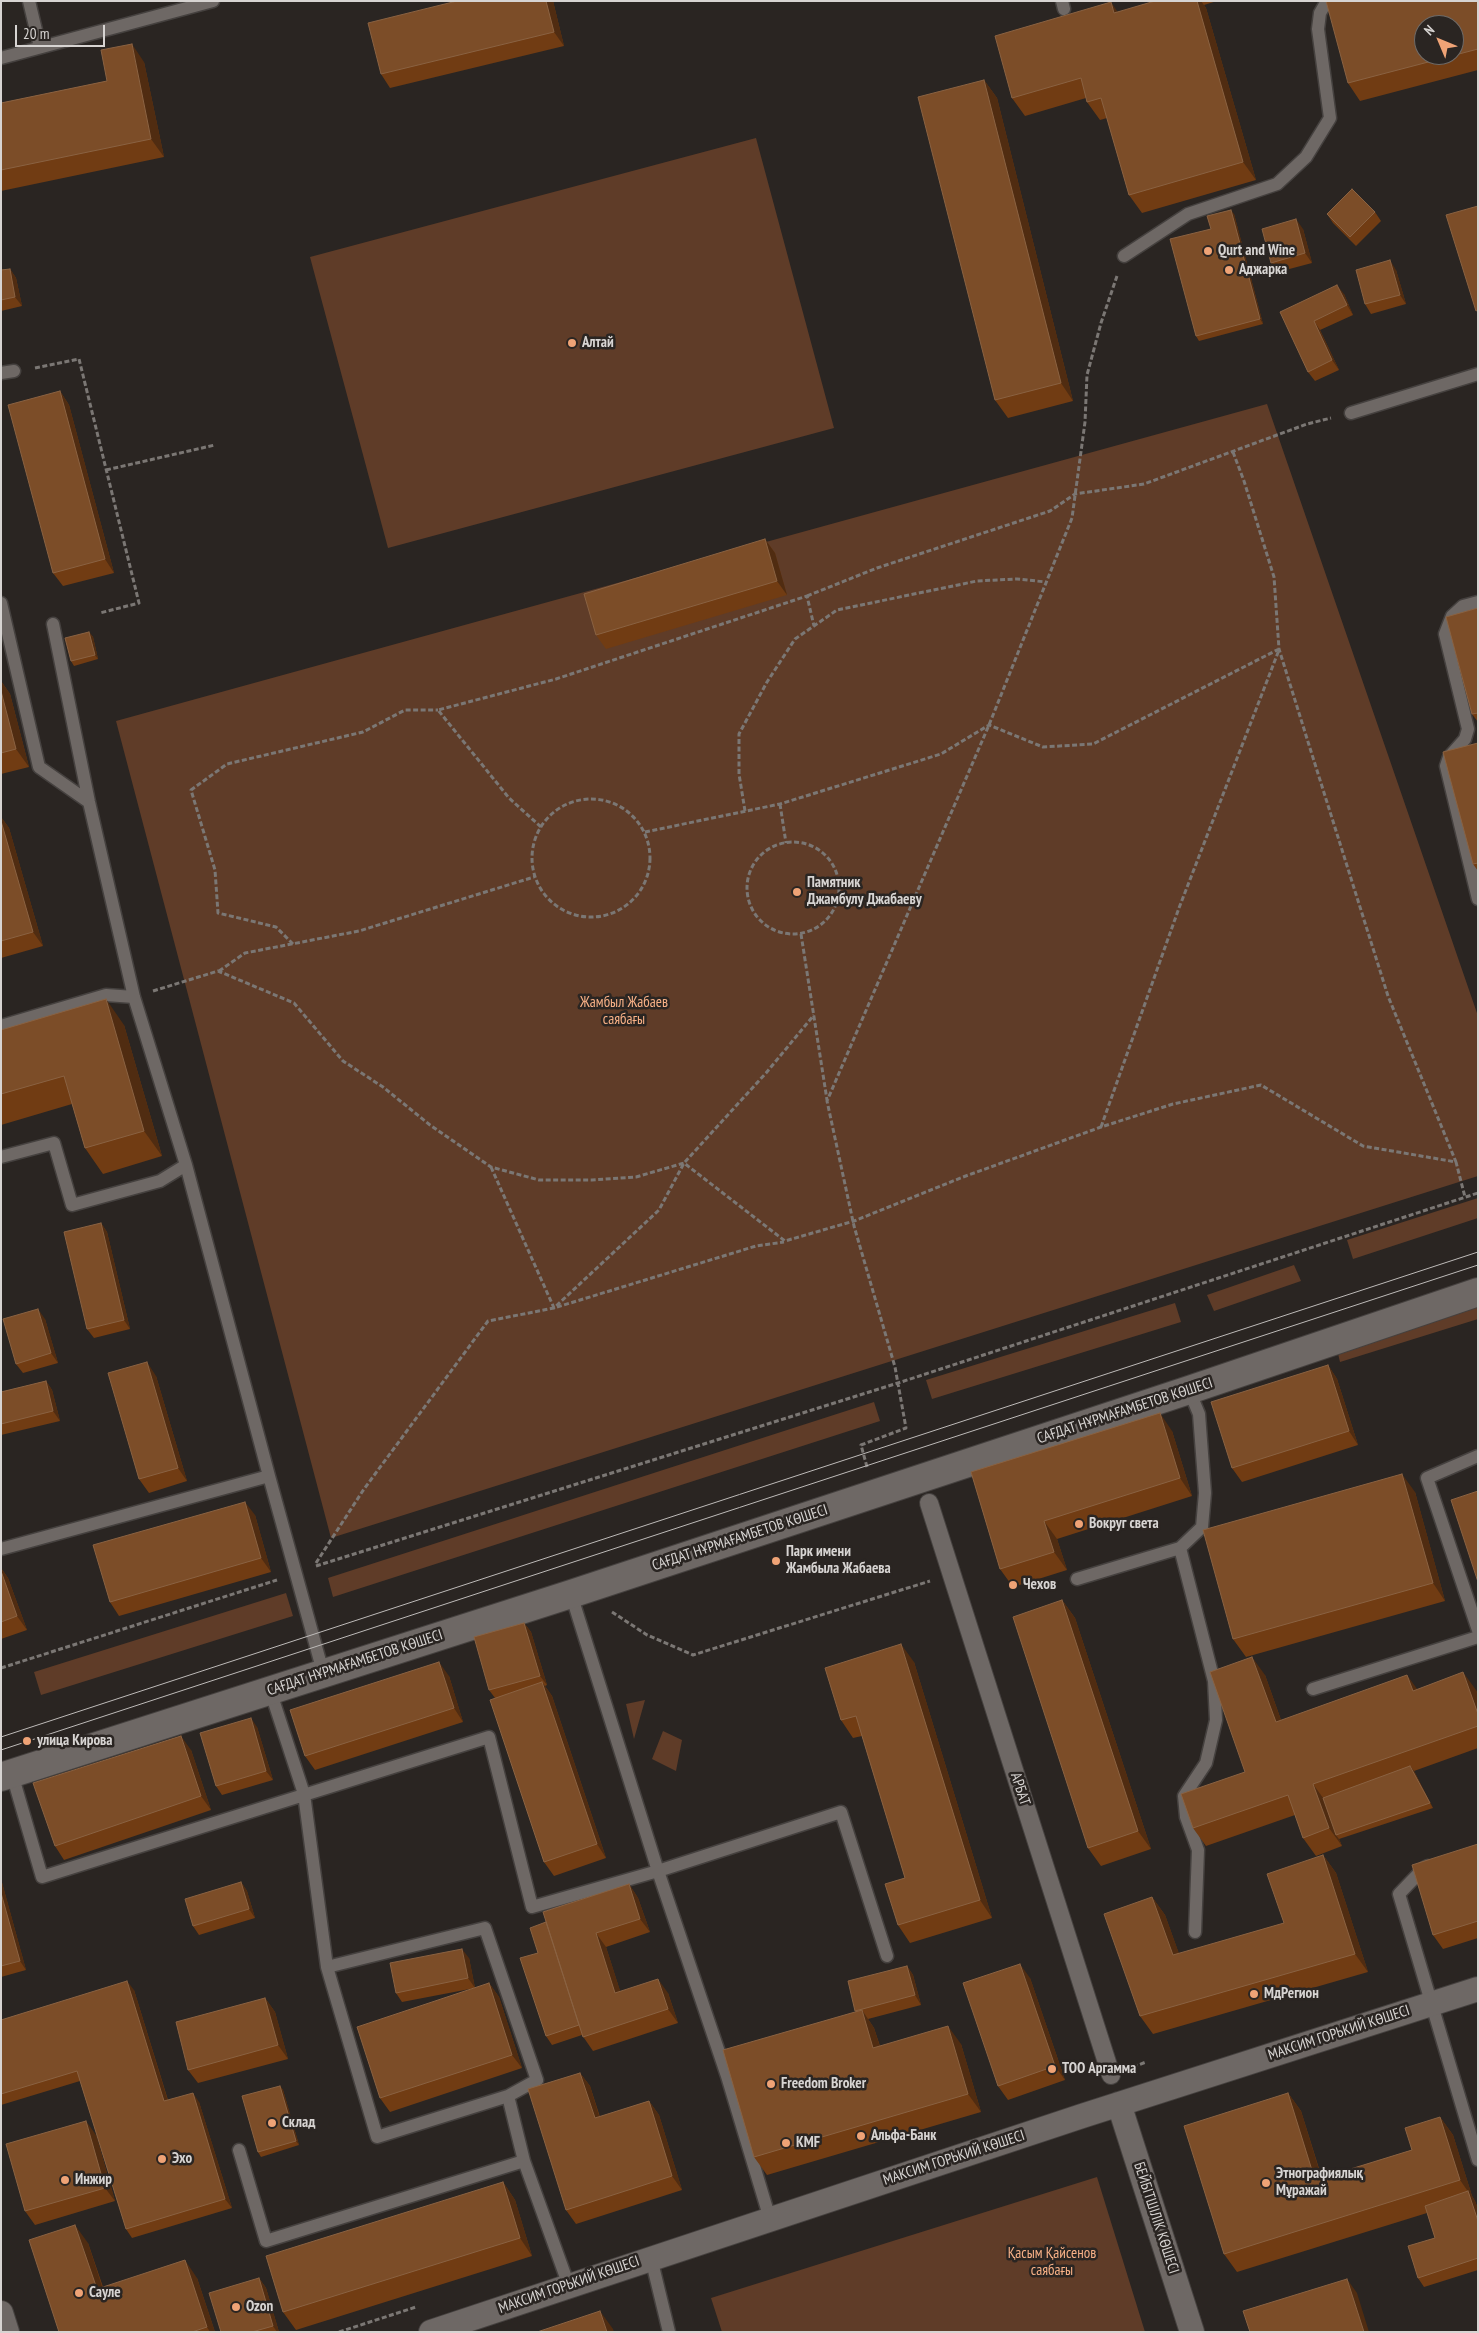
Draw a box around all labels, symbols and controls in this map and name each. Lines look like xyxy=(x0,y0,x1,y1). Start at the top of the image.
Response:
scale bar xyxy=(18,15,108,47)
north arrow xyxy=(1414,15,1464,65)
text: N xyxy=(1420,21,1438,39)
text: 20 m xyxy=(23,24,49,43)
place label: Qurt and Wine xyxy=(1218,242,1295,260)
marker: Qurt and Wine xyxy=(1202,245,1214,257)
place label: Аджарка xyxy=(1239,261,1287,279)
marker: Аджарка xyxy=(1223,264,1235,276)
place label: Алтай xyxy=(582,334,614,352)
marker: Алтай xyxy=(566,337,578,349)
place label: Памятник Джамбулу Джабаеву xyxy=(807,874,922,909)
marker: Памятник Джамбулу Джабаеву xyxy=(791,886,803,898)
park label: Жамбыл Жабаев саябағы xyxy=(580,994,668,1029)
street label: САҒДАТ НҰРМАҒАМБЕТОВ КӨШЕСІ xyxy=(1035,1374,1215,1448)
street label: САҒДАТ НҰРМАҒАМБЕТОВ КӨШЕСІ xyxy=(650,1501,830,1575)
place label: Вокруг света xyxy=(1089,1515,1159,1533)
marker: Вокруг света xyxy=(1073,1518,1085,1530)
place label: Парк имени Жамбыла Жабаева xyxy=(786,1543,891,1578)
marker: Парк имени Жамбыла Жабаева xyxy=(770,1555,782,1567)
place label: Чехов xyxy=(1023,1576,1056,1594)
marker: Чехов xyxy=(1007,1579,1019,1591)
street label: САҒДАТ НҰРМАҒАМБЕТОВ КӨШЕСІ xyxy=(265,1626,445,1700)
place label: улица Кирова xyxy=(37,1732,113,1750)
marker: улица Кирова xyxy=(21,1735,33,1747)
street label: АРБАТ xyxy=(1006,1770,1034,1808)
place label: МдРегион xyxy=(1264,1985,1319,2003)
marker: МдРегион xyxy=(1248,1988,1260,2000)
street label: МАКСИМ ГОРЬКИЙ КӨШЕСІ xyxy=(1266,2002,1412,2064)
place label: ТОО Аргамма xyxy=(1062,2060,1136,2078)
marker: ТОО Аргамма xyxy=(1046,2063,1058,2075)
place label: Freedom Broker xyxy=(781,2075,866,2093)
marker: Freedom Broker xyxy=(765,2078,777,2090)
place label: Склад xyxy=(282,2114,315,2132)
marker: Склад xyxy=(266,2117,278,2129)
place label: Альфа-Банк xyxy=(871,2127,936,2145)
street label: МАКСИМ ГОРЬКИЙ КӨШЕСІ xyxy=(881,2127,1027,2189)
marker: Альфа-Банк xyxy=(855,2130,867,2142)
place label: KMF xyxy=(796,2134,820,2152)
marker: KMF xyxy=(780,2137,792,2149)
place label: Эхо xyxy=(172,2150,192,2168)
marker: Эхо xyxy=(156,2153,168,2165)
street label: БЕЙБІТШІЛІК КӨШЕСІ xyxy=(1129,2160,1183,2276)
place label: Этнографиялық Мұражай xyxy=(1276,2165,1363,2200)
place label: Инжир xyxy=(75,2171,112,2189)
marker: Инжир xyxy=(59,2174,71,2186)
marker: Этнографиялық Мұражай xyxy=(1260,2177,1272,2189)
park label: Қасым Қайсенов саябағы xyxy=(1008,2245,1096,2280)
street label: МАКСИМ ГОРЬКИЙ КӨШЕСІ xyxy=(496,2252,642,2318)
place label: Сауле xyxy=(89,2284,121,2302)
marker: Сауле xyxy=(73,2287,85,2299)
place label: Ozon xyxy=(246,2298,273,2316)
marker: Ozon xyxy=(230,2301,242,2313)

